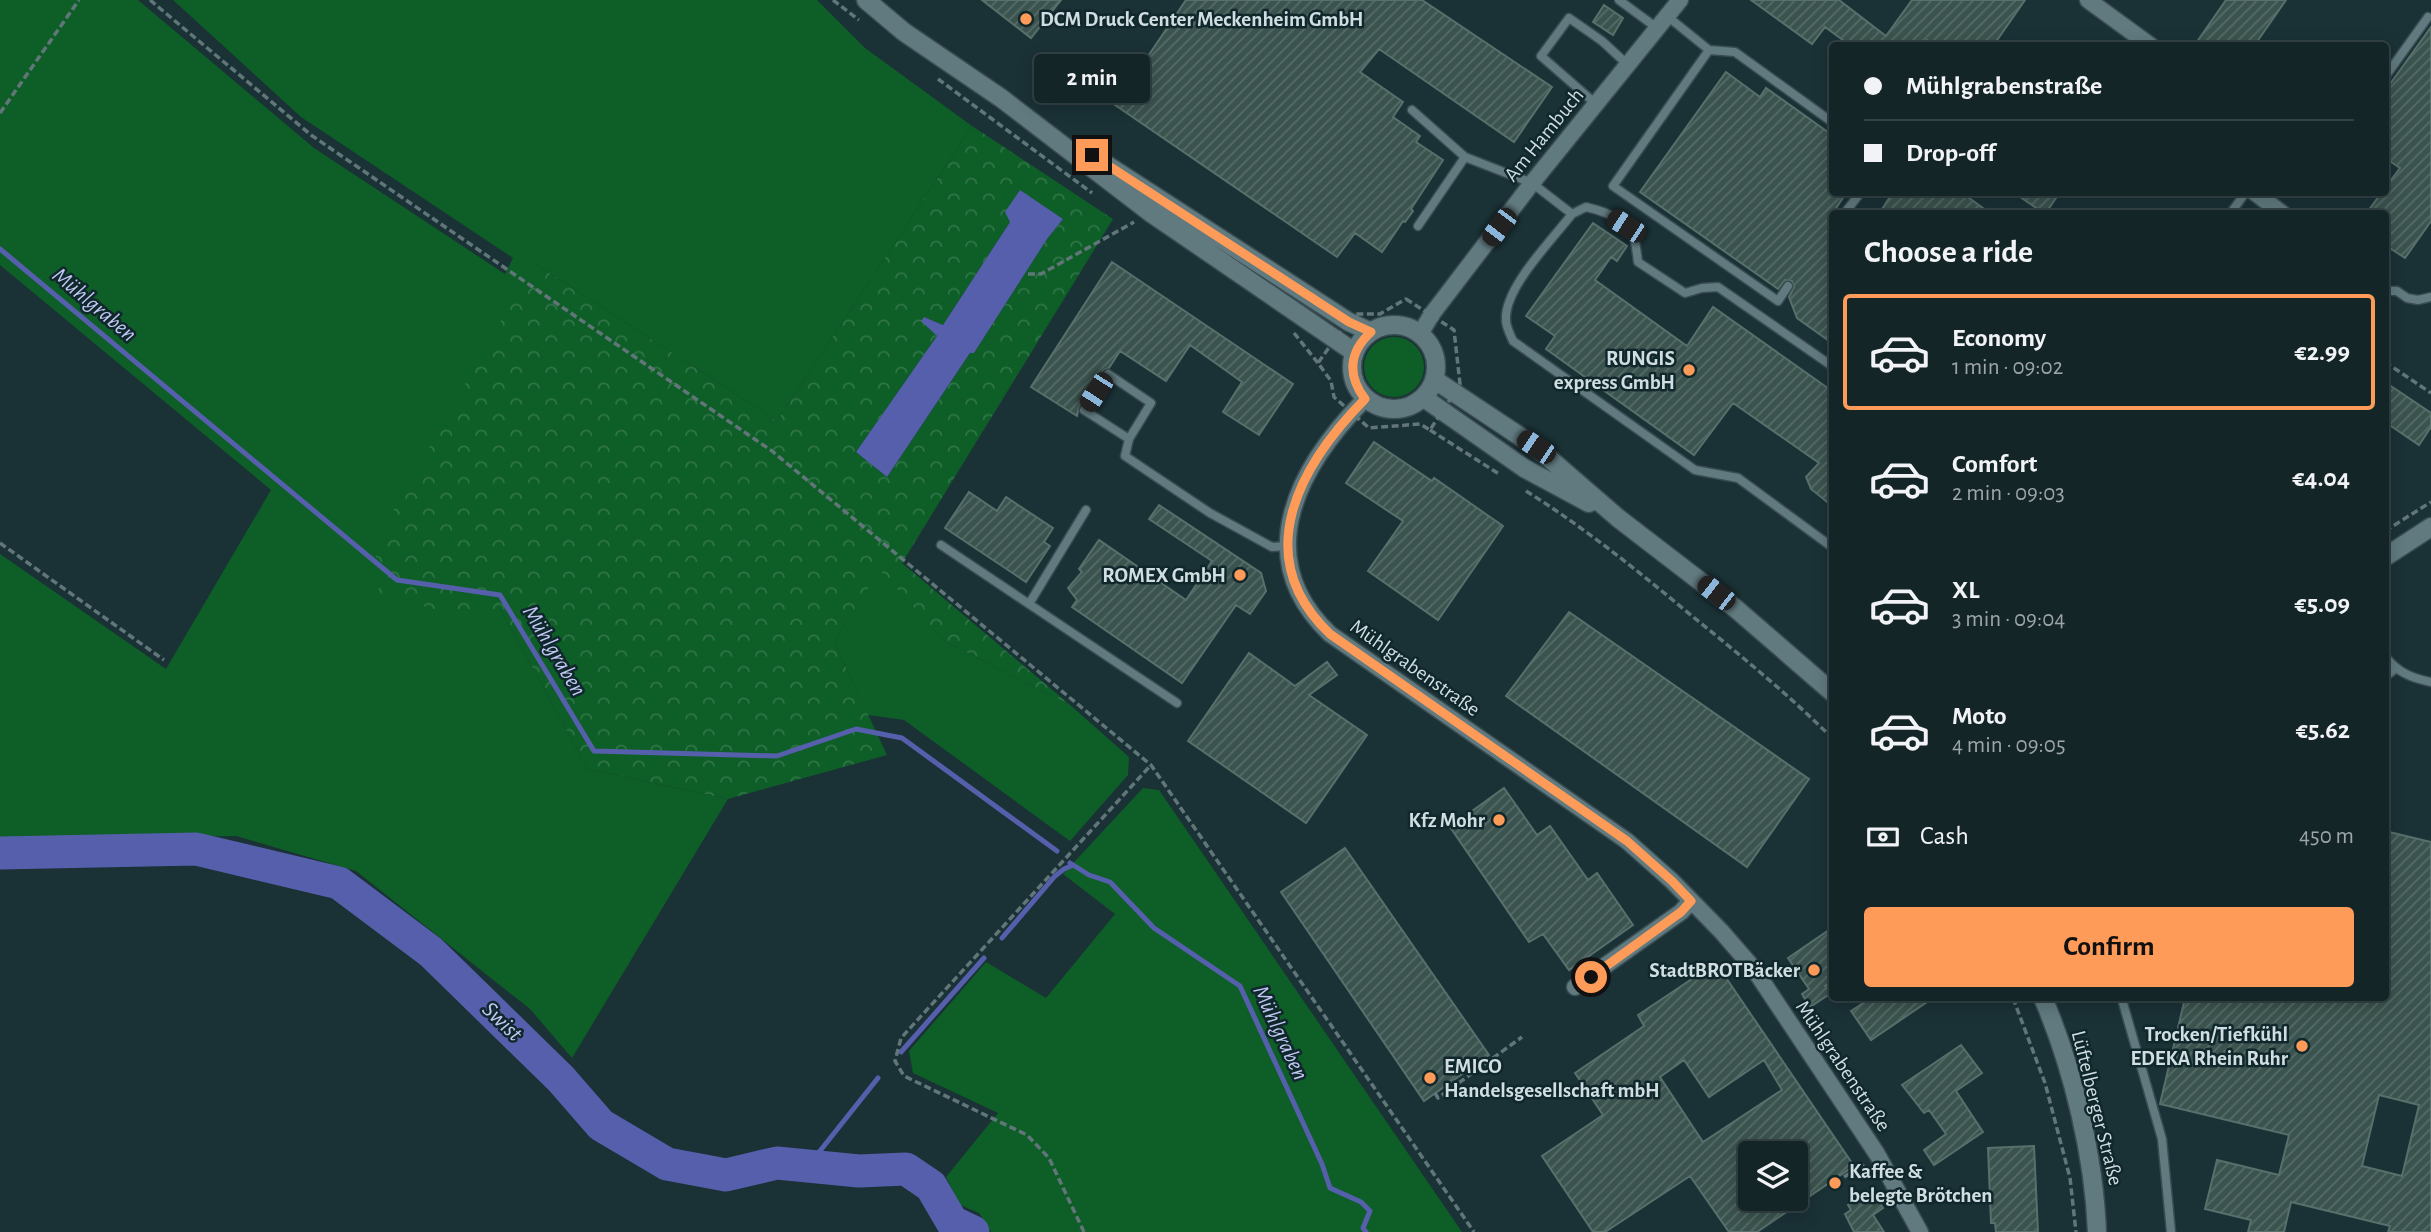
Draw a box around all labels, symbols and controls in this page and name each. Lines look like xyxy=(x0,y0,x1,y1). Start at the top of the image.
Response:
place label: DCM Druck Center Meckenheim GmbH xyxy=(1040,9,1363,30)
marker: DCM Druck Center Meckenheim GmbH xyxy=(1018,11,1034,27)
callout: 2 min xyxy=(1034,54,1150,102)
text: 2 min xyxy=(1066,67,1118,90)
text: Mühlgrabenstraße xyxy=(1906,73,2102,99)
street label: Am Hambuch xyxy=(1500,85,1588,185)
route end xyxy=(1076,139,1108,171)
text: Drop-off xyxy=(1906,140,1995,166)
car xyxy=(1478,204,1521,250)
car xyxy=(1603,206,1650,246)
text: Choose a ride xyxy=(1864,236,2033,268)
water label: Mühlgraben xyxy=(48,264,140,346)
icon: car xyxy=(1868,321,1931,384)
text: Economy xyxy=(1952,325,2046,351)
text: €2.99 xyxy=(2295,339,2350,365)
place label: RUNGIS express GmbH xyxy=(1554,348,1675,393)
text: 1 min · 09:02 xyxy=(1952,356,2063,379)
marker: RUNGIS express GmbH xyxy=(1681,362,1697,378)
car xyxy=(1076,369,1117,415)
car xyxy=(1513,427,1560,467)
icon: car xyxy=(1868,447,1931,510)
text: Comfort xyxy=(1952,451,2037,477)
text: €4.04 xyxy=(2292,465,2350,491)
text: 2 min · 09:03 xyxy=(1952,482,2065,505)
place label: ROMEX GmbH xyxy=(1102,565,1226,586)
marker: ROMEX GmbH xyxy=(1232,567,1248,583)
car xyxy=(1693,572,1740,614)
icon: car xyxy=(1868,573,1931,636)
text: XL xyxy=(1952,577,1979,603)
text: €5.09 xyxy=(2295,591,2350,617)
water label: Mühlgraben xyxy=(518,602,590,700)
text: 3 min · 09:04 xyxy=(1952,608,2065,631)
street label: Mühlgrabenstraße xyxy=(1346,616,1484,720)
icon: car xyxy=(1868,699,1931,762)
text: Moto xyxy=(1952,703,2007,729)
text: €5.62 xyxy=(2296,717,2350,743)
text: 4 min · 09:05 xyxy=(1952,734,2066,757)
place label: Kfz Mohr xyxy=(1408,810,1486,831)
marker: Kfz Mohr xyxy=(1491,812,1507,828)
icon: cash xyxy=(1864,818,1902,856)
text: Cash xyxy=(1920,823,1969,849)
text: 450 m xyxy=(2299,825,2354,848)
button: Confirm xyxy=(1864,907,2354,987)
place label: StadtBROTBäcker xyxy=(1649,960,1801,981)
route start xyxy=(1575,961,1607,993)
marker: StadtBROTBäcker xyxy=(1806,962,1822,978)
water label: Mühlgraben xyxy=(1248,982,1312,1084)
street label: Mühlgrabenstraße xyxy=(1792,997,1894,1135)
water label: Swist xyxy=(478,998,527,1046)
place label: Trocken/Tiefkühl EDEKA Rhein Ruhr xyxy=(2130,1024,2289,1069)
street label: Lüftelberger Straße xyxy=(2068,1028,2126,1188)
marker: Trocken/Tiefkühl EDEKA Rhein Ruhr xyxy=(2294,1038,2310,1054)
place label: EMICO Handelsgesellschaft mbH xyxy=(1444,1056,1660,1101)
marker: EMICO Handelsgesellschaft mbH xyxy=(1422,1070,1438,1086)
map controls xyxy=(1738,1141,1808,1211)
button: layers xyxy=(1738,1141,1808,1211)
place label: Kaffee & belegte Brötchen xyxy=(1849,1161,1992,1206)
marker: Kaffee & belegte Brötchen xyxy=(1827,1175,1843,1191)

